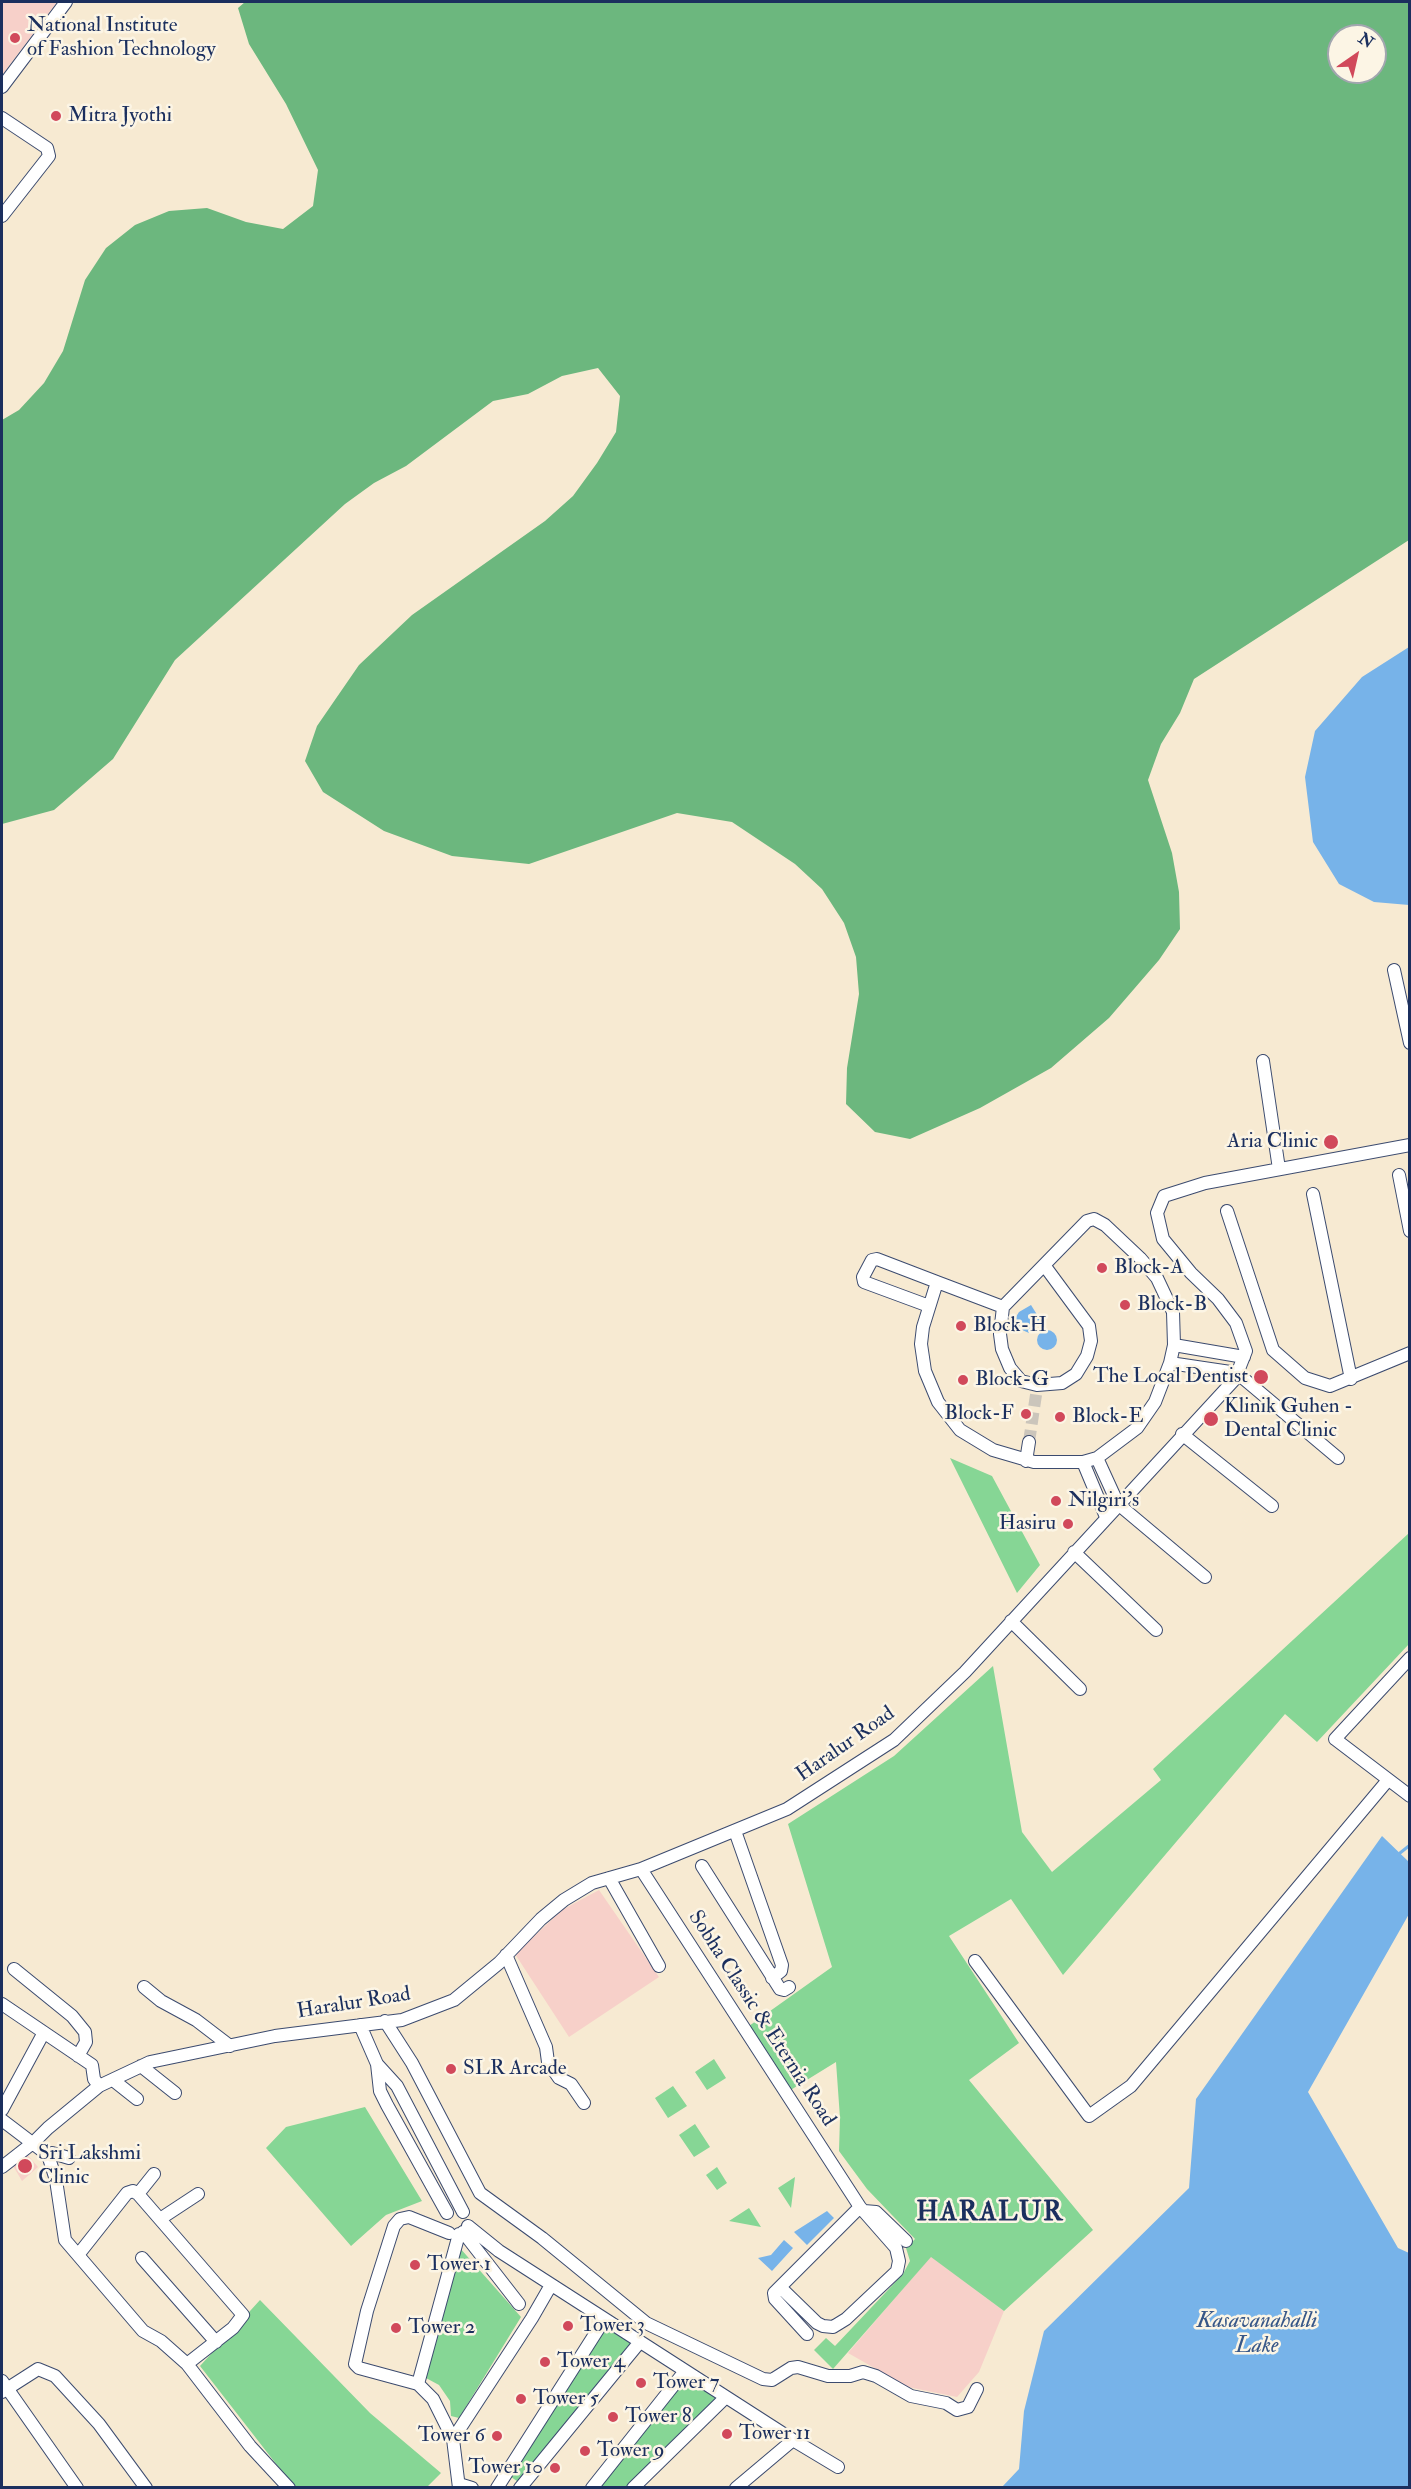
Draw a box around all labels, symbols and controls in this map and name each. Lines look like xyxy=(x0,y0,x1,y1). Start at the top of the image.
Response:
place label: National Institute of Fashion Technology xyxy=(27,13,216,63)
north arrow xyxy=(1327,24,1387,84)
text: N xyxy=(1354,28,1377,53)
marker: National Institute of Fashion Technology xyxy=(8,31,22,45)
place label: Mitra Jyothi xyxy=(68,103,172,129)
marker: Mitra Jyothi xyxy=(49,109,63,123)
place label: Aria Clinic xyxy=(1227,1129,1318,1155)
marker: Aria Clinic xyxy=(1322,1133,1340,1151)
place label: Block-A xyxy=(1114,1255,1184,1281)
marker: Block-A xyxy=(1095,1261,1109,1275)
place label: Block-B xyxy=(1137,1292,1207,1318)
marker: Block-B xyxy=(1118,1298,1132,1312)
place label: Block-H xyxy=(973,1313,1047,1339)
marker: Block-H xyxy=(954,1319,968,1333)
place label: The Local Dentist xyxy=(1093,1364,1248,1390)
place label: Block-G xyxy=(975,1367,1049,1393)
marker: The Local Dentist xyxy=(1252,1368,1270,1386)
marker: Block-G xyxy=(956,1373,970,1387)
place label: Klinik Guhen - Dental Clinic xyxy=(1224,1394,1353,1444)
place label: Block-F xyxy=(944,1401,1014,1427)
place label: Block-E xyxy=(1072,1404,1144,1430)
marker: Block-F xyxy=(1019,1407,1033,1421)
marker: Block-E xyxy=(1053,1410,1067,1424)
marker: Klinik Guhen - Dental Clinic xyxy=(1202,1410,1220,1428)
place label: Nilgiri's xyxy=(1068,1488,1139,1514)
marker: Nilgiri's xyxy=(1049,1494,1063,1508)
place label: Hasiru xyxy=(999,1511,1056,1537)
marker: Hasiru xyxy=(1061,1517,1075,1531)
street label: Haralur Road xyxy=(792,1702,900,1788)
street label: Sobha Classic & Eternia Road xyxy=(682,1906,840,2132)
street label: Haralur Road xyxy=(295,1983,413,2025)
place label: SLR Arcade xyxy=(463,2056,567,2082)
marker: SLR Arcade xyxy=(444,2062,458,2076)
place label: Sri Lakshmi Clinic xyxy=(38,2141,141,2191)
marker: Sri Lakshmi Clinic xyxy=(16,2157,34,2175)
district label: HARALUR xyxy=(916,2198,1064,2230)
place label: Tower 1 xyxy=(427,2252,491,2278)
marker: Tower 1 xyxy=(408,2258,422,2272)
water label: Kasavanahalli Lake xyxy=(1197,2309,1317,2360)
place label: Tower 3 xyxy=(580,2313,645,2339)
place label: Tower 2 xyxy=(408,2315,475,2341)
marker: Tower 3 xyxy=(561,2319,575,2333)
marker: Tower 2 xyxy=(389,2321,403,2335)
place label: Tower 4 xyxy=(557,2349,625,2375)
marker: Tower 4 xyxy=(538,2355,552,2369)
place label: Tower 7 xyxy=(653,2370,719,2396)
marker: Tower 7 xyxy=(634,2376,648,2390)
place label: Tower 5 xyxy=(533,2386,599,2412)
marker: Tower 5 xyxy=(514,2392,528,2406)
place label: Tower 8 xyxy=(625,2404,692,2430)
marker: Tower 8 xyxy=(606,2410,620,2424)
place label: Tower 11 xyxy=(739,2421,811,2447)
place label: Tower 6 xyxy=(418,2423,485,2449)
marker: Tower 11 xyxy=(720,2427,734,2441)
marker: Tower 6 xyxy=(490,2429,504,2443)
place label: Tower 9 xyxy=(597,2438,664,2464)
marker: Tower 9 xyxy=(578,2444,592,2458)
place label: Tower 10 xyxy=(468,2455,543,2481)
marker: Tower 10 xyxy=(548,2461,562,2475)

